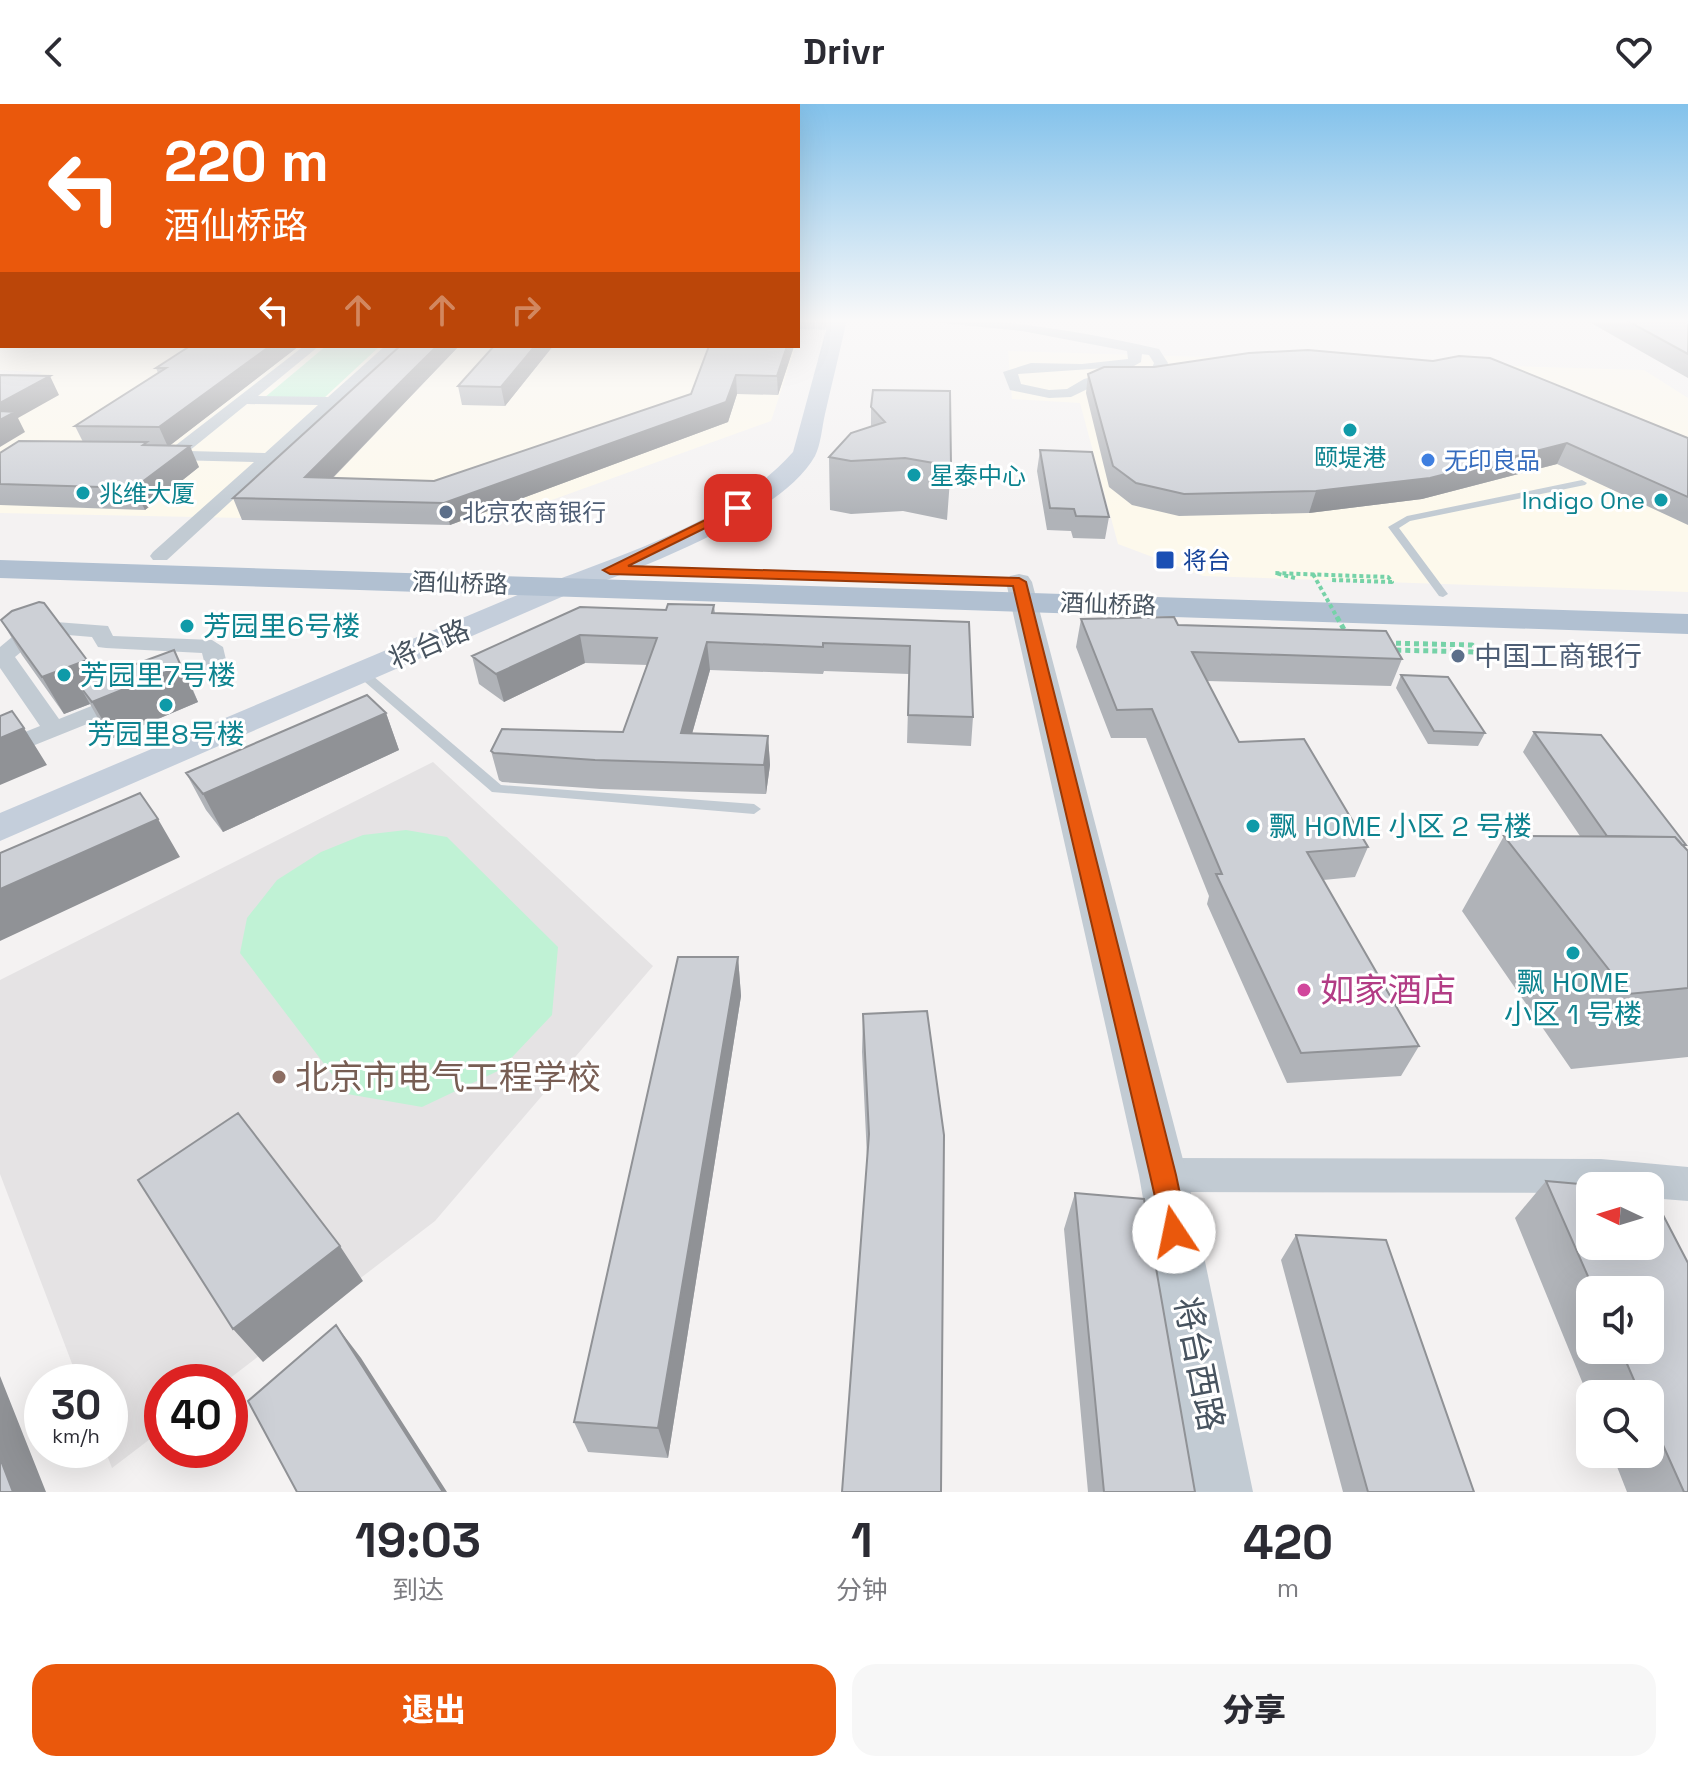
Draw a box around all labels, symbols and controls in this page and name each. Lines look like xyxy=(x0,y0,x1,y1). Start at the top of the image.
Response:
text: Drivr xyxy=(803,29,885,75)
icon: back xyxy=(32,30,76,74)
icon: heart xyxy=(1612,30,1656,74)
text: 220 m xyxy=(164,126,329,197)
icon: left xyxy=(32,136,136,240)
text: 酒仙桥路 xyxy=(164,203,308,249)
icon: left xyxy=(252,288,296,332)
icon: ahead xyxy=(336,288,380,332)
icon: ahead xyxy=(420,288,464,332)
icon: right xyxy=(504,288,548,332)
marker: 颐堤港 xyxy=(1341,421,1359,439)
place label: 颐堤港 xyxy=(1314,442,1386,473)
place label: 无印良品 xyxy=(1444,445,1540,476)
marker: 无印良品 xyxy=(1419,451,1437,469)
place label: 星泰中心 xyxy=(930,460,1026,491)
marker: 星泰中心 xyxy=(905,466,923,484)
pin xyxy=(704,474,772,542)
place label: 兆维大厦 xyxy=(99,478,195,509)
marker: 兆维大厦 xyxy=(74,484,92,502)
place label: Indigo One xyxy=(1522,485,1645,516)
icon: arrive xyxy=(716,486,760,530)
marker: Indigo One xyxy=(1652,491,1670,509)
place label: 北京农商银行 xyxy=(462,497,606,528)
marker: 北京农商银行 xyxy=(437,503,455,521)
place label: 将台 xyxy=(1183,545,1231,576)
marker: 将台 xyxy=(1154,549,1176,571)
street label: 酒仙桥路 xyxy=(411,566,509,600)
street label: 酒仙桥路 xyxy=(1059,587,1157,621)
place label: 芳园里6号楼 xyxy=(203,608,360,644)
street label: 将台路 xyxy=(383,611,475,677)
marker: 芳园里6号楼 xyxy=(178,617,196,635)
place label: 中国工商银行 xyxy=(1474,638,1642,674)
marker: 中国工商银行 xyxy=(1449,647,1467,665)
place label: 芳园里7号楼 xyxy=(80,657,236,693)
marker: 芳园里7号楼 xyxy=(55,666,73,684)
marker: 芳园里8号楼 xyxy=(157,696,175,714)
place label: 芳园里8号楼 xyxy=(87,716,245,752)
place label: 飘 HOME 小区 2 号楼 xyxy=(1269,808,1532,844)
marker: 飘 HOME 小区 2 号楼 xyxy=(1244,817,1262,835)
marker: 飘 HOME 小区 1 号楼 xyxy=(1564,944,1582,962)
place label: 飘 HOME 小区 1 号楼 xyxy=(1504,964,1642,1032)
place label: 如家酒店 xyxy=(1320,969,1456,1012)
marker: 如家酒店 xyxy=(1295,981,1313,999)
place label: 北京市电气工程学校 xyxy=(295,1056,601,1099)
marker: 北京市电气工程学校 xyxy=(270,1068,288,1086)
north arrow xyxy=(1576,1172,1664,1260)
map controls xyxy=(1576,1172,1664,1468)
position arrow xyxy=(1132,1190,1216,1274)
button: sound xyxy=(1576,1276,1664,1364)
street label: 将台西路 xyxy=(1165,1293,1233,1435)
speed limit sign: 40 xyxy=(144,1364,248,1468)
text: 30 xyxy=(51,1380,101,1431)
button: search xyxy=(1576,1380,1664,1468)
text: km/h xyxy=(52,1423,100,1449)
text: 19:03 xyxy=(355,1510,481,1571)
text: 1 xyxy=(851,1510,873,1571)
text: 420 xyxy=(1243,1512,1333,1573)
text: m xyxy=(1277,1571,1299,1605)
text: 到达 xyxy=(392,1573,444,1607)
text: 分钟 xyxy=(836,1573,888,1607)
button: 退出 xyxy=(32,1664,836,1756)
button: 分享 xyxy=(852,1664,1656,1756)

